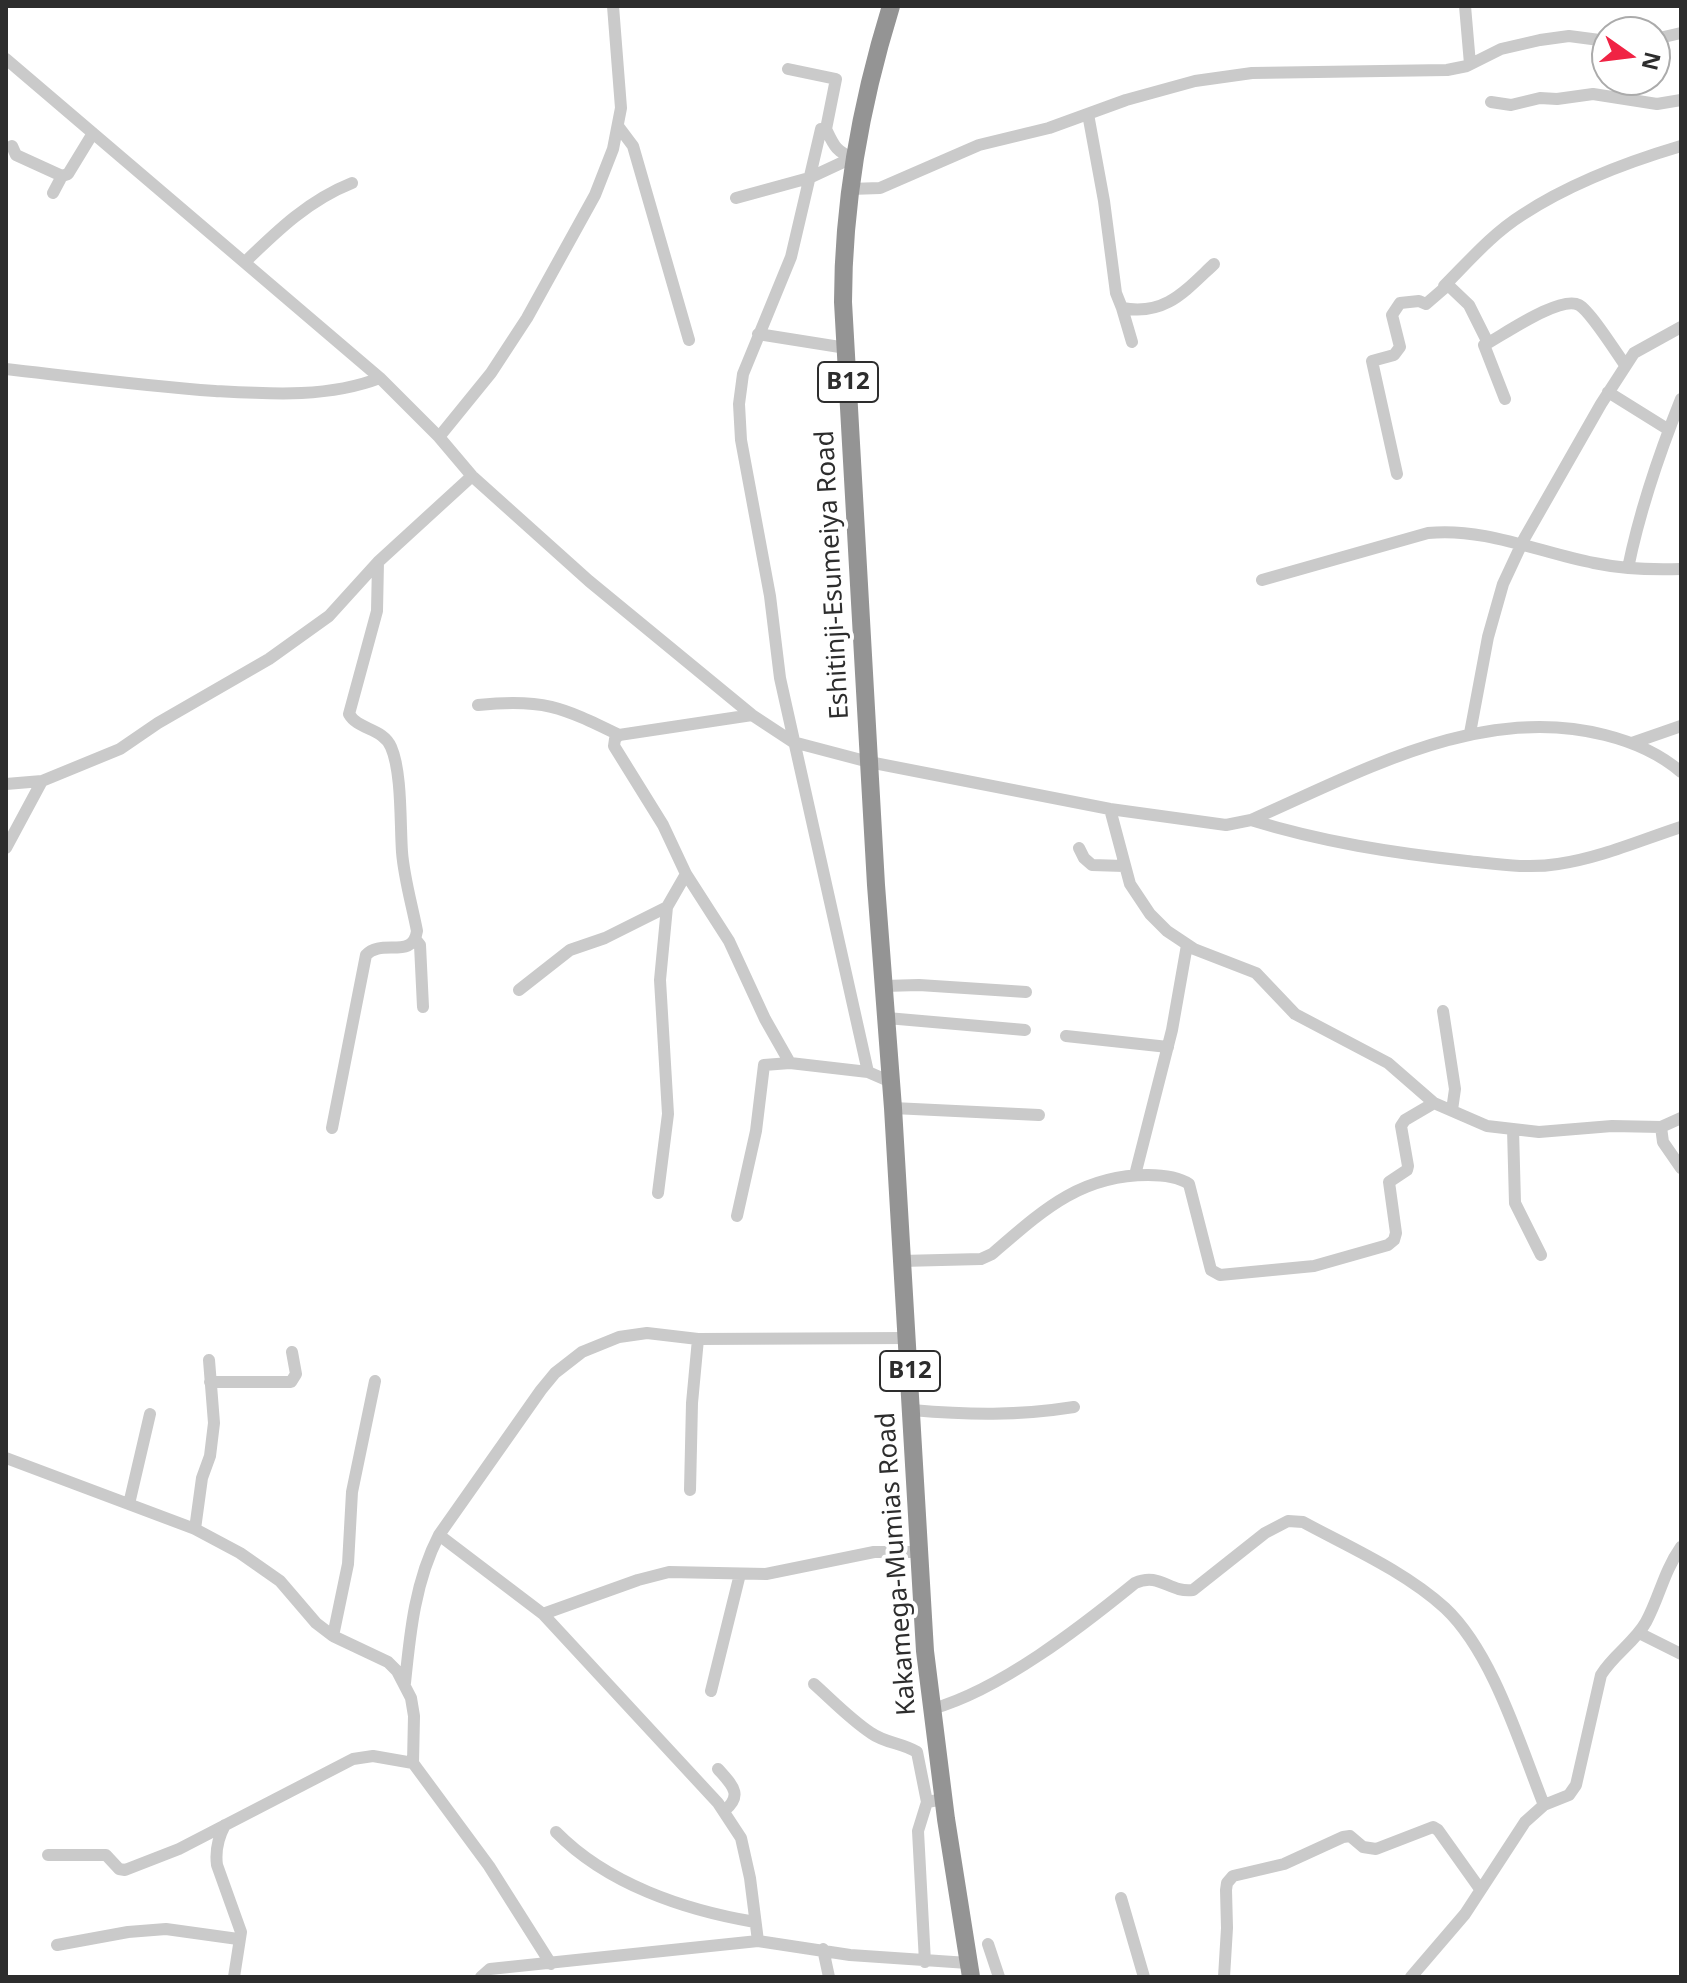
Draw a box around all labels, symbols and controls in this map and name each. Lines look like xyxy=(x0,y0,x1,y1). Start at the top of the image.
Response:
north arrow xyxy=(1591,16,1671,96)
text: N xyxy=(1636,49,1669,74)
road number: B12 xyxy=(818,362,878,402)
street label: Eshitinji-Esumeiya Road xyxy=(810,430,856,720)
road number: B12 xyxy=(880,1351,940,1391)
street label: Kakamega-Mumias Road xyxy=(871,1411,923,1717)

